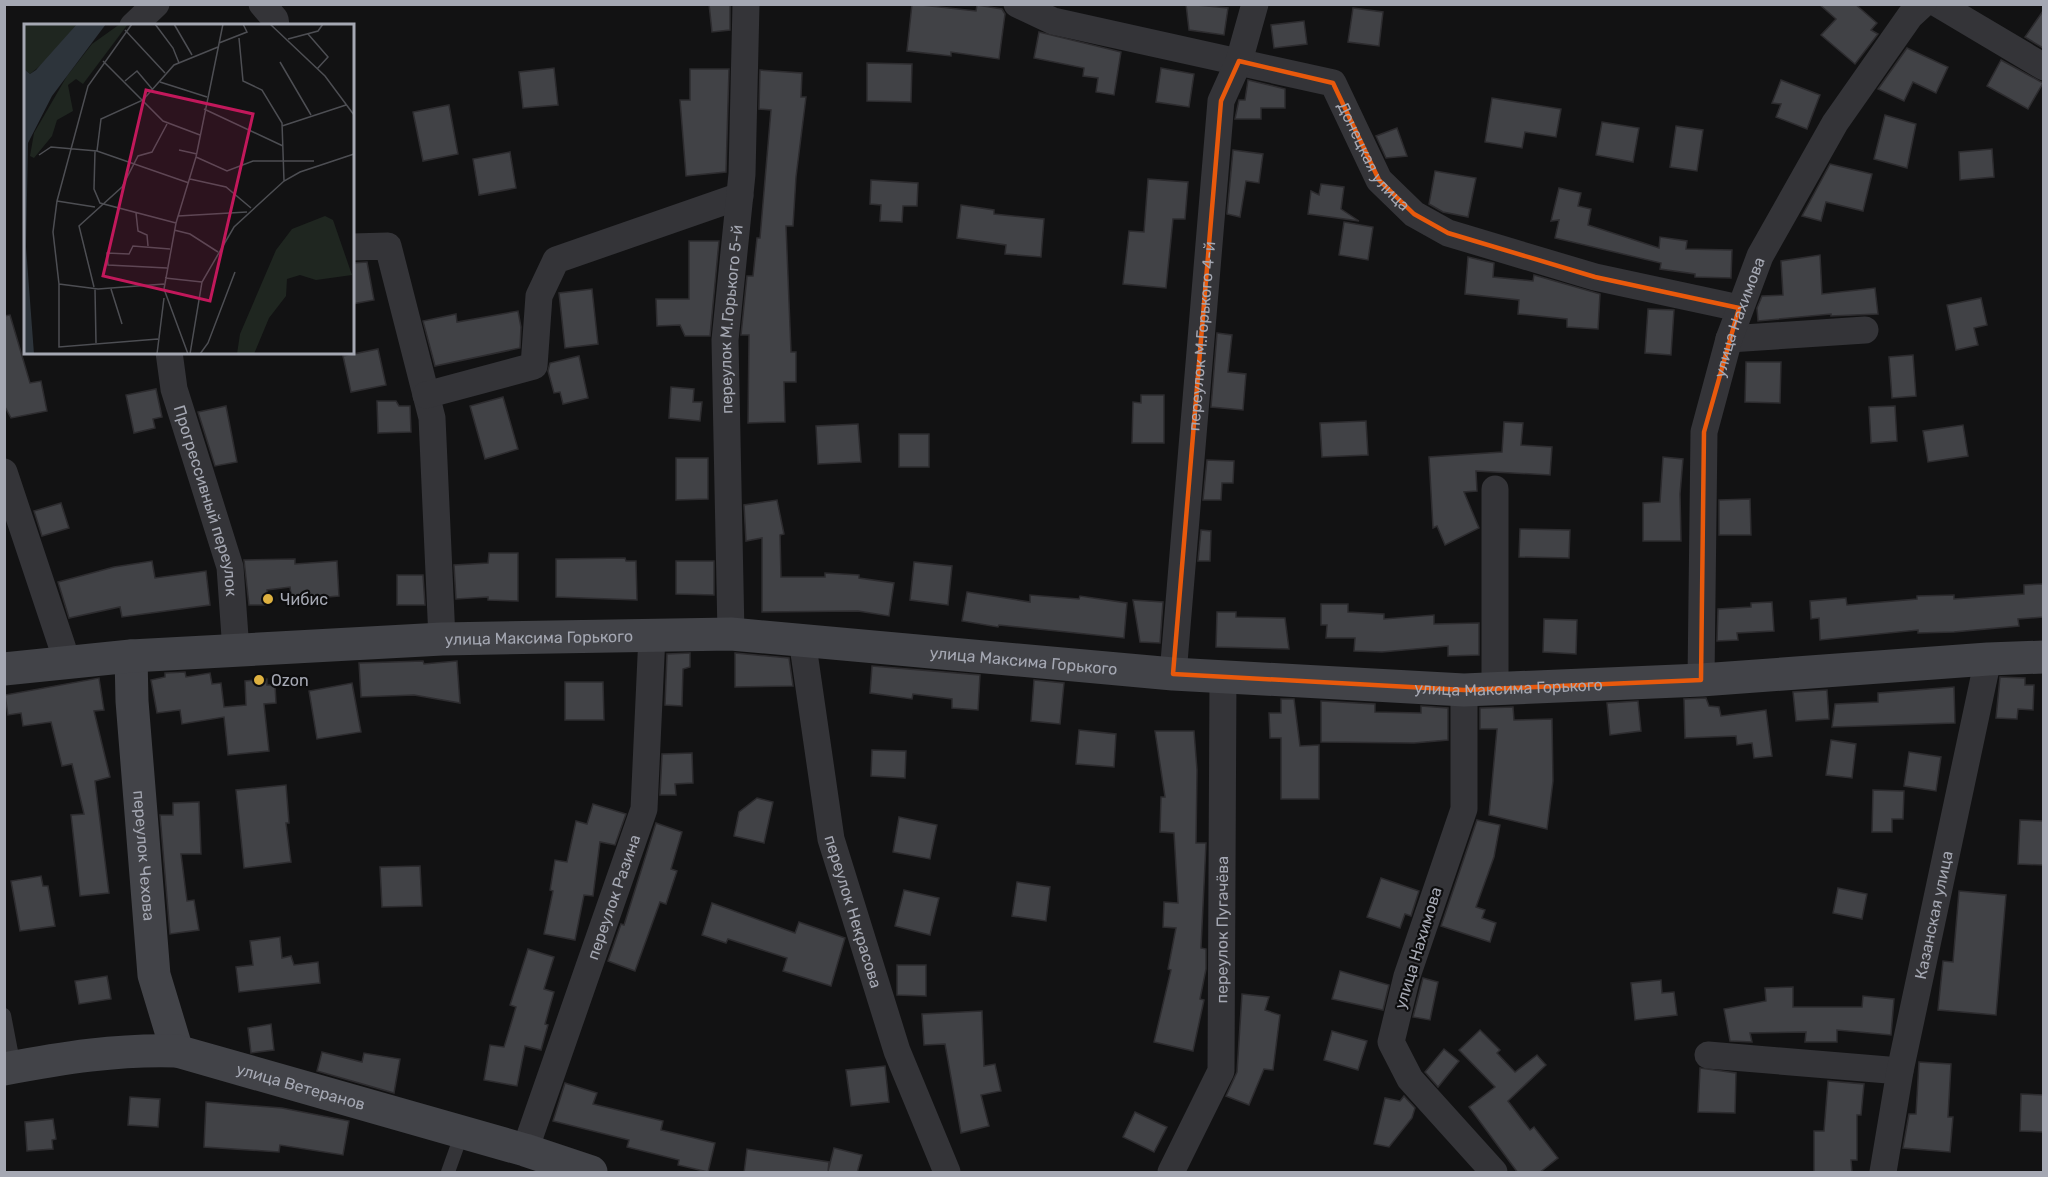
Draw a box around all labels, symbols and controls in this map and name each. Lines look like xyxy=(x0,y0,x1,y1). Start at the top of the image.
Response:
inset map xyxy=(24,24,354,354)
street label: Донецкая улица xyxy=(1334,99,1414,214)
street label: переулок М.Горького 5-й xyxy=(715,224,746,414)
street label: переулок М.Горького 4-й xyxy=(1184,241,1219,432)
street label: улица Нахимова xyxy=(1710,254,1768,380)
street label: Прогрессивный переулок xyxy=(170,403,242,597)
place label: Чибис xyxy=(280,590,328,609)
marker: Чибис xyxy=(261,592,275,606)
street label: улица Максима Горького xyxy=(444,626,633,648)
street label: улица Максима Горького xyxy=(929,643,1118,678)
place label: Ozon xyxy=(271,671,309,690)
marker: Ozon xyxy=(252,673,266,687)
street label: улица Максима Горького xyxy=(1414,675,1603,700)
street label: переулок Чехова xyxy=(130,789,159,922)
street label: переулок Разина xyxy=(583,832,644,962)
street label: переулок Некрасова xyxy=(821,833,886,990)
street label: Казанская улица xyxy=(1910,849,1956,981)
street label: переулок Пугачёва xyxy=(1212,856,1232,1003)
street label: улица Нахимова xyxy=(1390,885,1446,1011)
street label: улица Ветеранов xyxy=(234,1059,367,1114)

